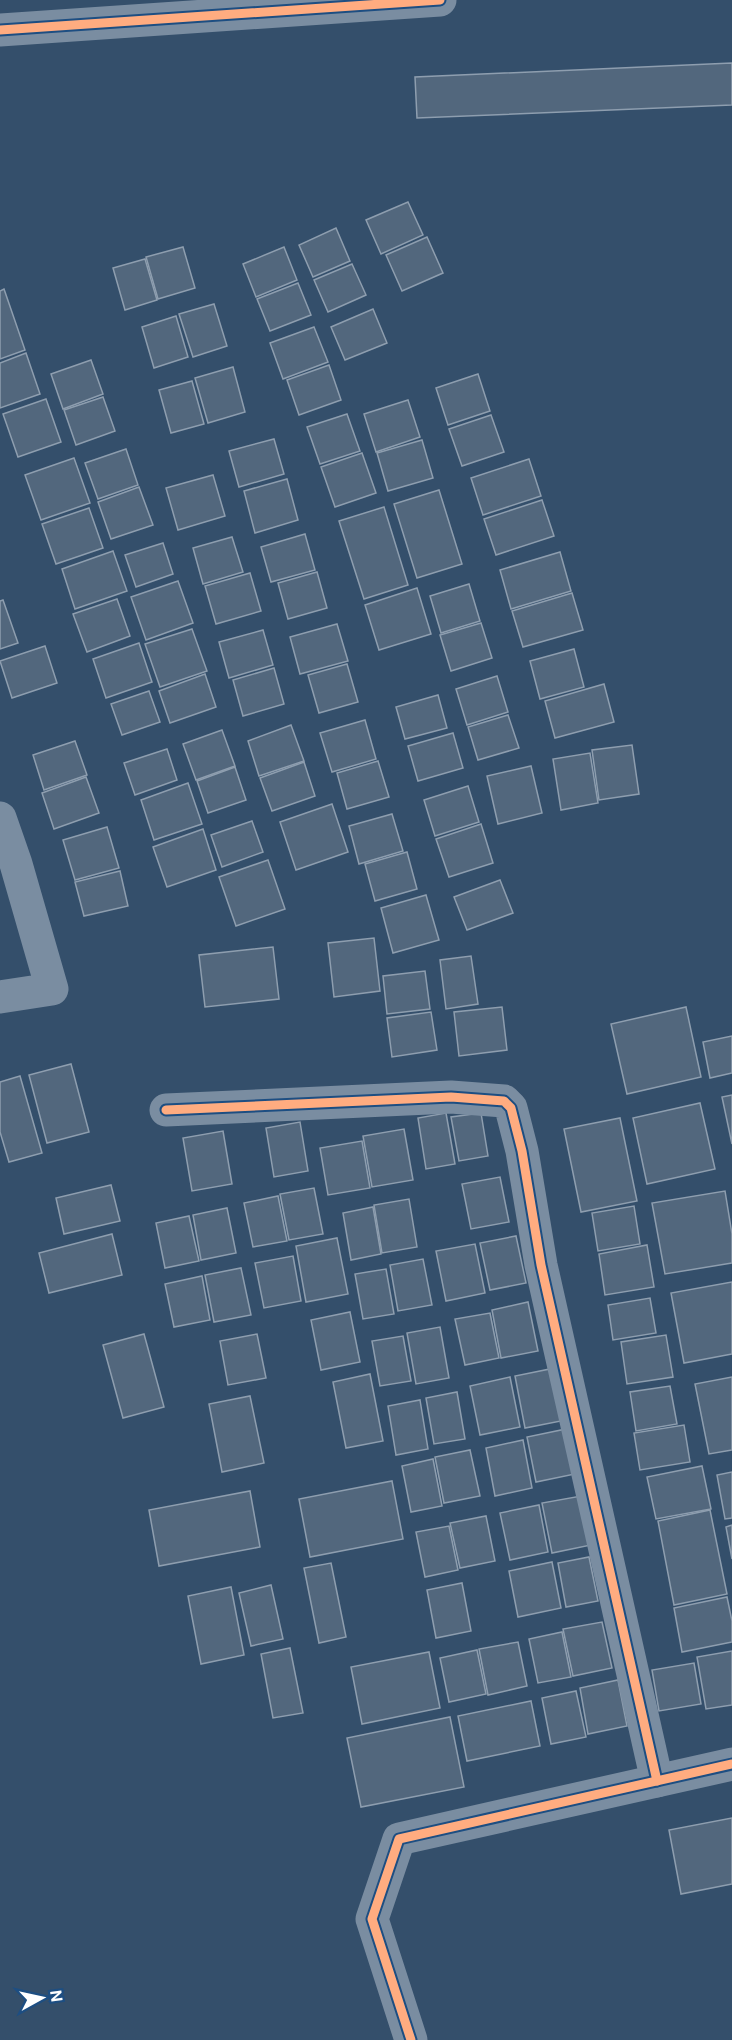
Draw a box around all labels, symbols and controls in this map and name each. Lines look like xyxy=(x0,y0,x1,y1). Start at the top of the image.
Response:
north arrow xyxy=(12,1968,72,2028)
text: N xyxy=(45,1989,68,2003)

